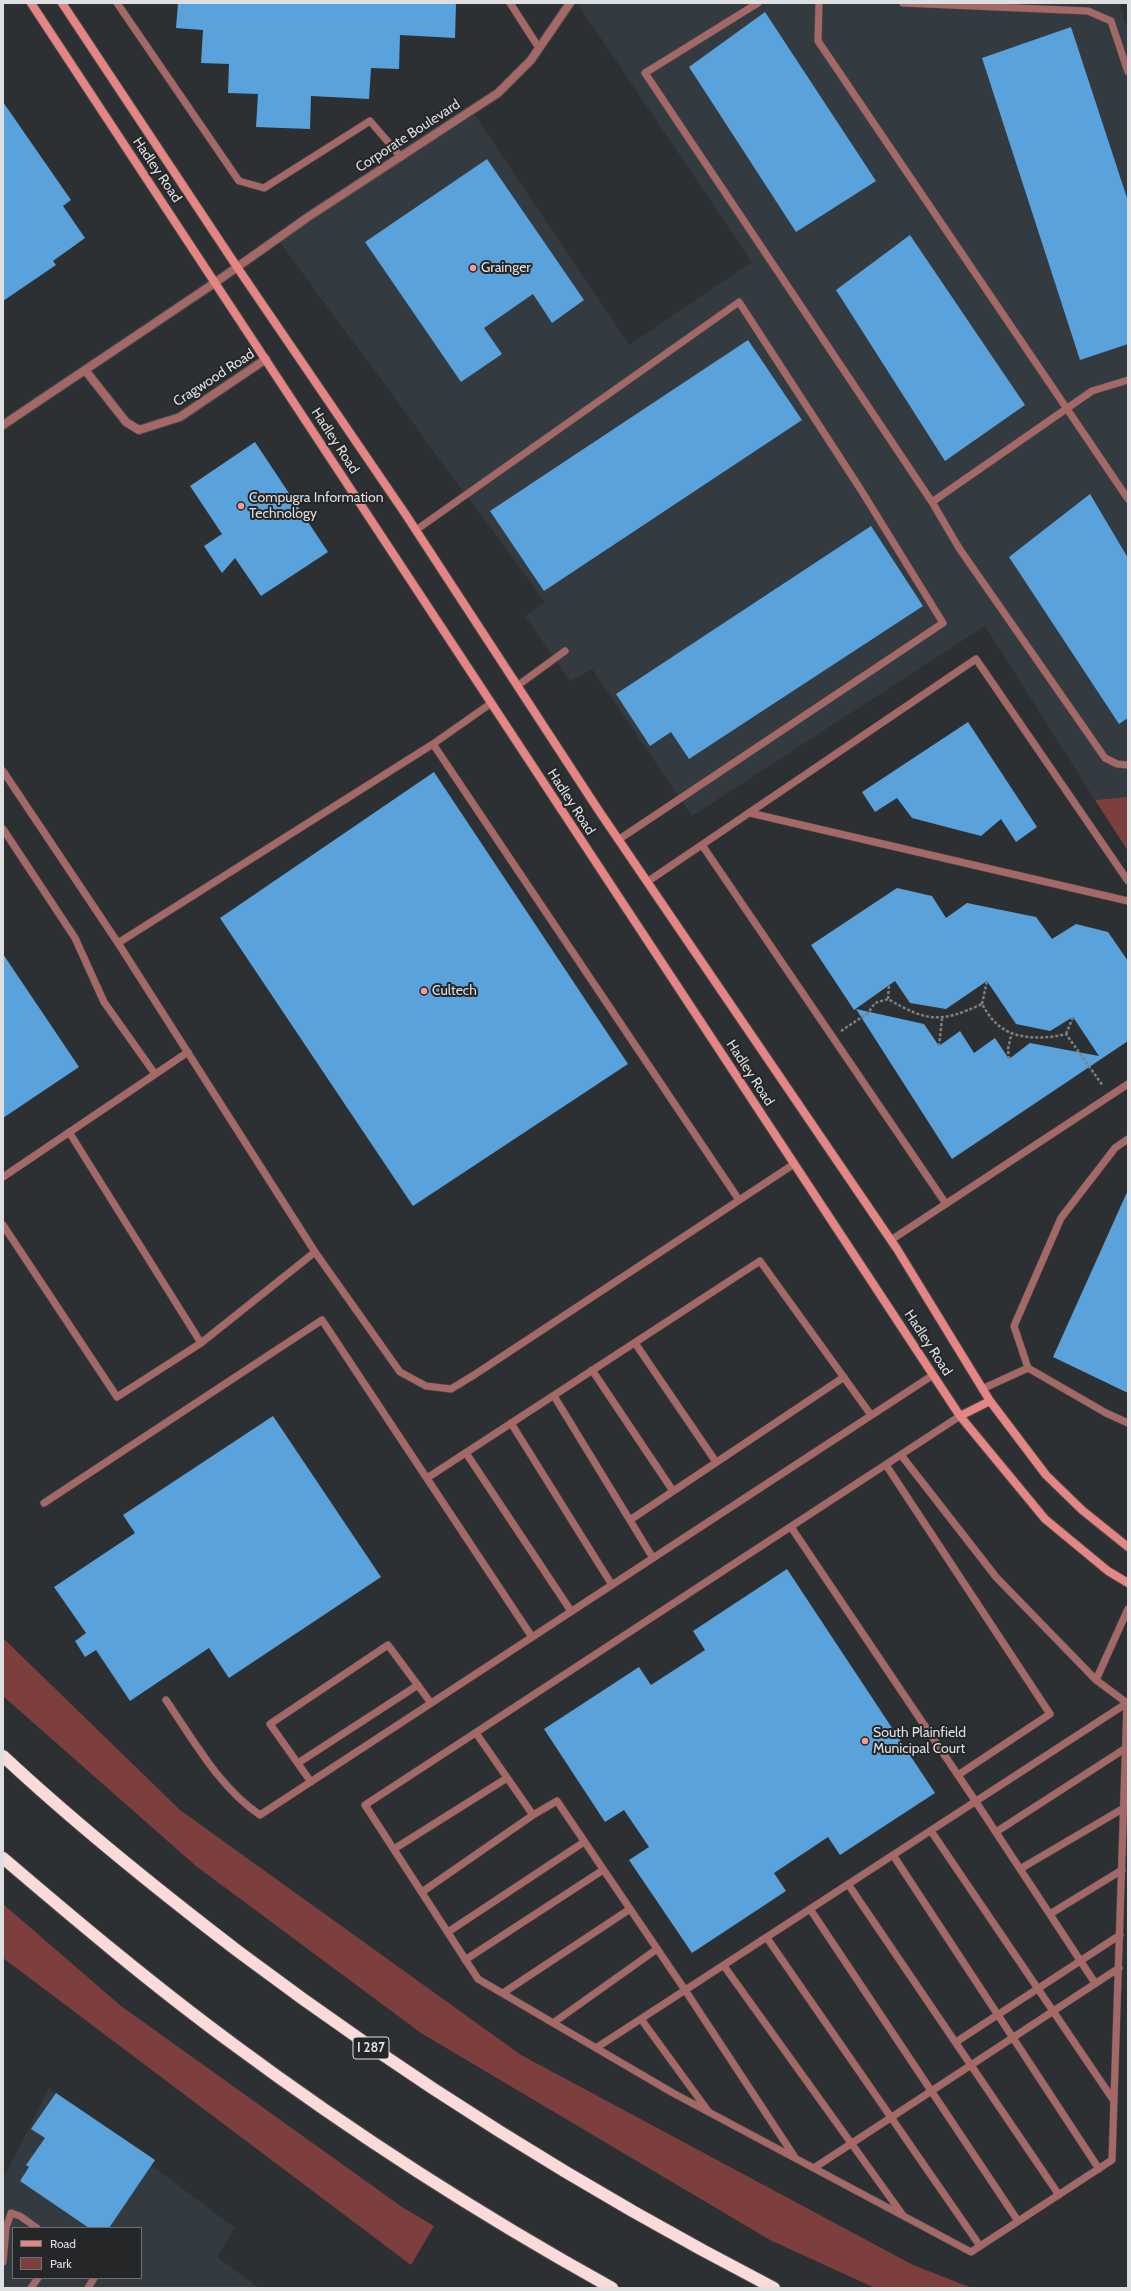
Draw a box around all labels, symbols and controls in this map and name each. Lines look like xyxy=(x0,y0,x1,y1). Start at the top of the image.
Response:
street label: Corporate Boulevard xyxy=(353,96,463,176)
street label: Hadley Road xyxy=(129,134,185,206)
place label: Grainger xyxy=(481,260,531,276)
marker: Grainger xyxy=(468,263,478,273)
street label: Cragwood Road xyxy=(170,346,258,410)
street label: Hadley Road xyxy=(307,405,363,477)
place label: Compugra Information Technology xyxy=(249,490,384,522)
marker: Compugra Information Technology xyxy=(236,501,246,511)
street label: Hadley Road xyxy=(543,766,599,838)
place label: Cultech xyxy=(432,983,477,999)
marker: Cultech xyxy=(419,986,429,996)
street label: Hadley Road xyxy=(722,1037,778,1109)
street label: Hadley Road xyxy=(900,1307,956,1379)
place label: South Plainfield Municipal Court xyxy=(873,1725,966,1758)
marker: South Plainfield Municipal Court xyxy=(860,1736,870,1746)
road number: I 287 xyxy=(353,2037,389,2059)
legend xyxy=(12,2227,142,2279)
text: Road xyxy=(50,2236,76,2251)
text: Park xyxy=(50,2256,72,2271)

